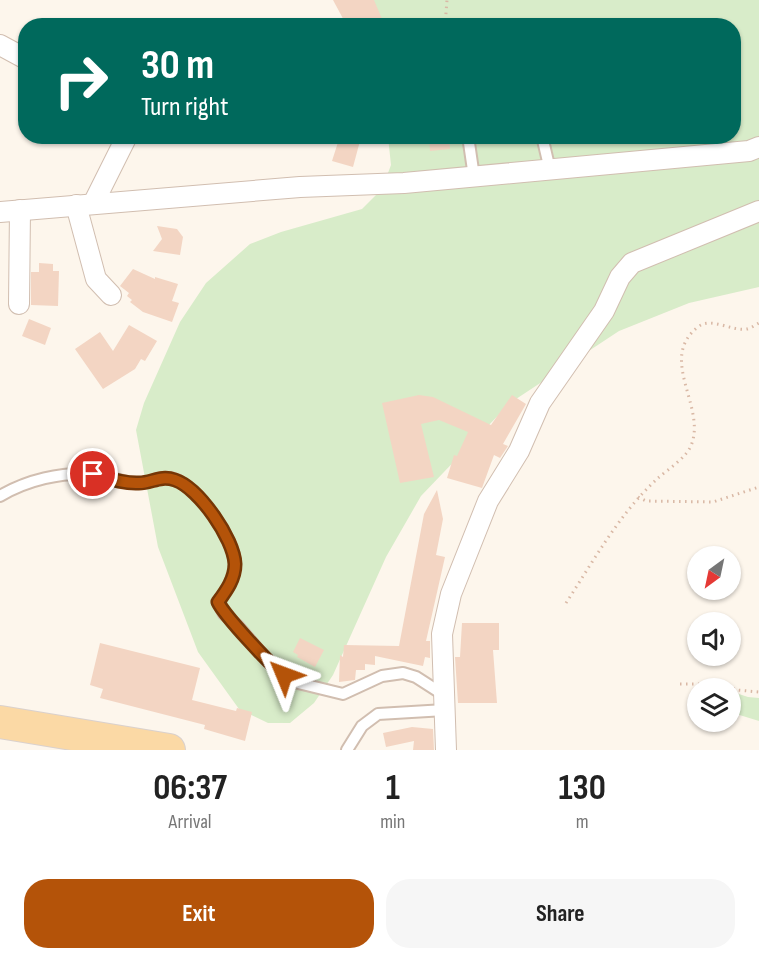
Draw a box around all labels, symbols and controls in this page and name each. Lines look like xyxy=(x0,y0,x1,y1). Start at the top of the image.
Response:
text: 30 m xyxy=(141,40,214,91)
icon: right xyxy=(42,42,120,120)
text: Turn right xyxy=(141,91,228,123)
pin xyxy=(67,448,118,499)
icon: arrive xyxy=(76,457,109,490)
north arrow xyxy=(687,546,741,600)
map controls xyxy=(687,546,741,732)
button: sound xyxy=(687,612,741,666)
position arrow xyxy=(252,643,316,707)
button: layers xyxy=(687,678,741,732)
text: 06:37 xyxy=(153,767,227,810)
text: 1 xyxy=(386,767,400,810)
text: 130 xyxy=(558,767,606,810)
text: Arrival xyxy=(169,810,212,834)
text: min xyxy=(380,810,405,834)
text: m xyxy=(576,810,589,834)
button: Exit xyxy=(24,879,374,948)
button: Share xyxy=(386,879,735,948)

